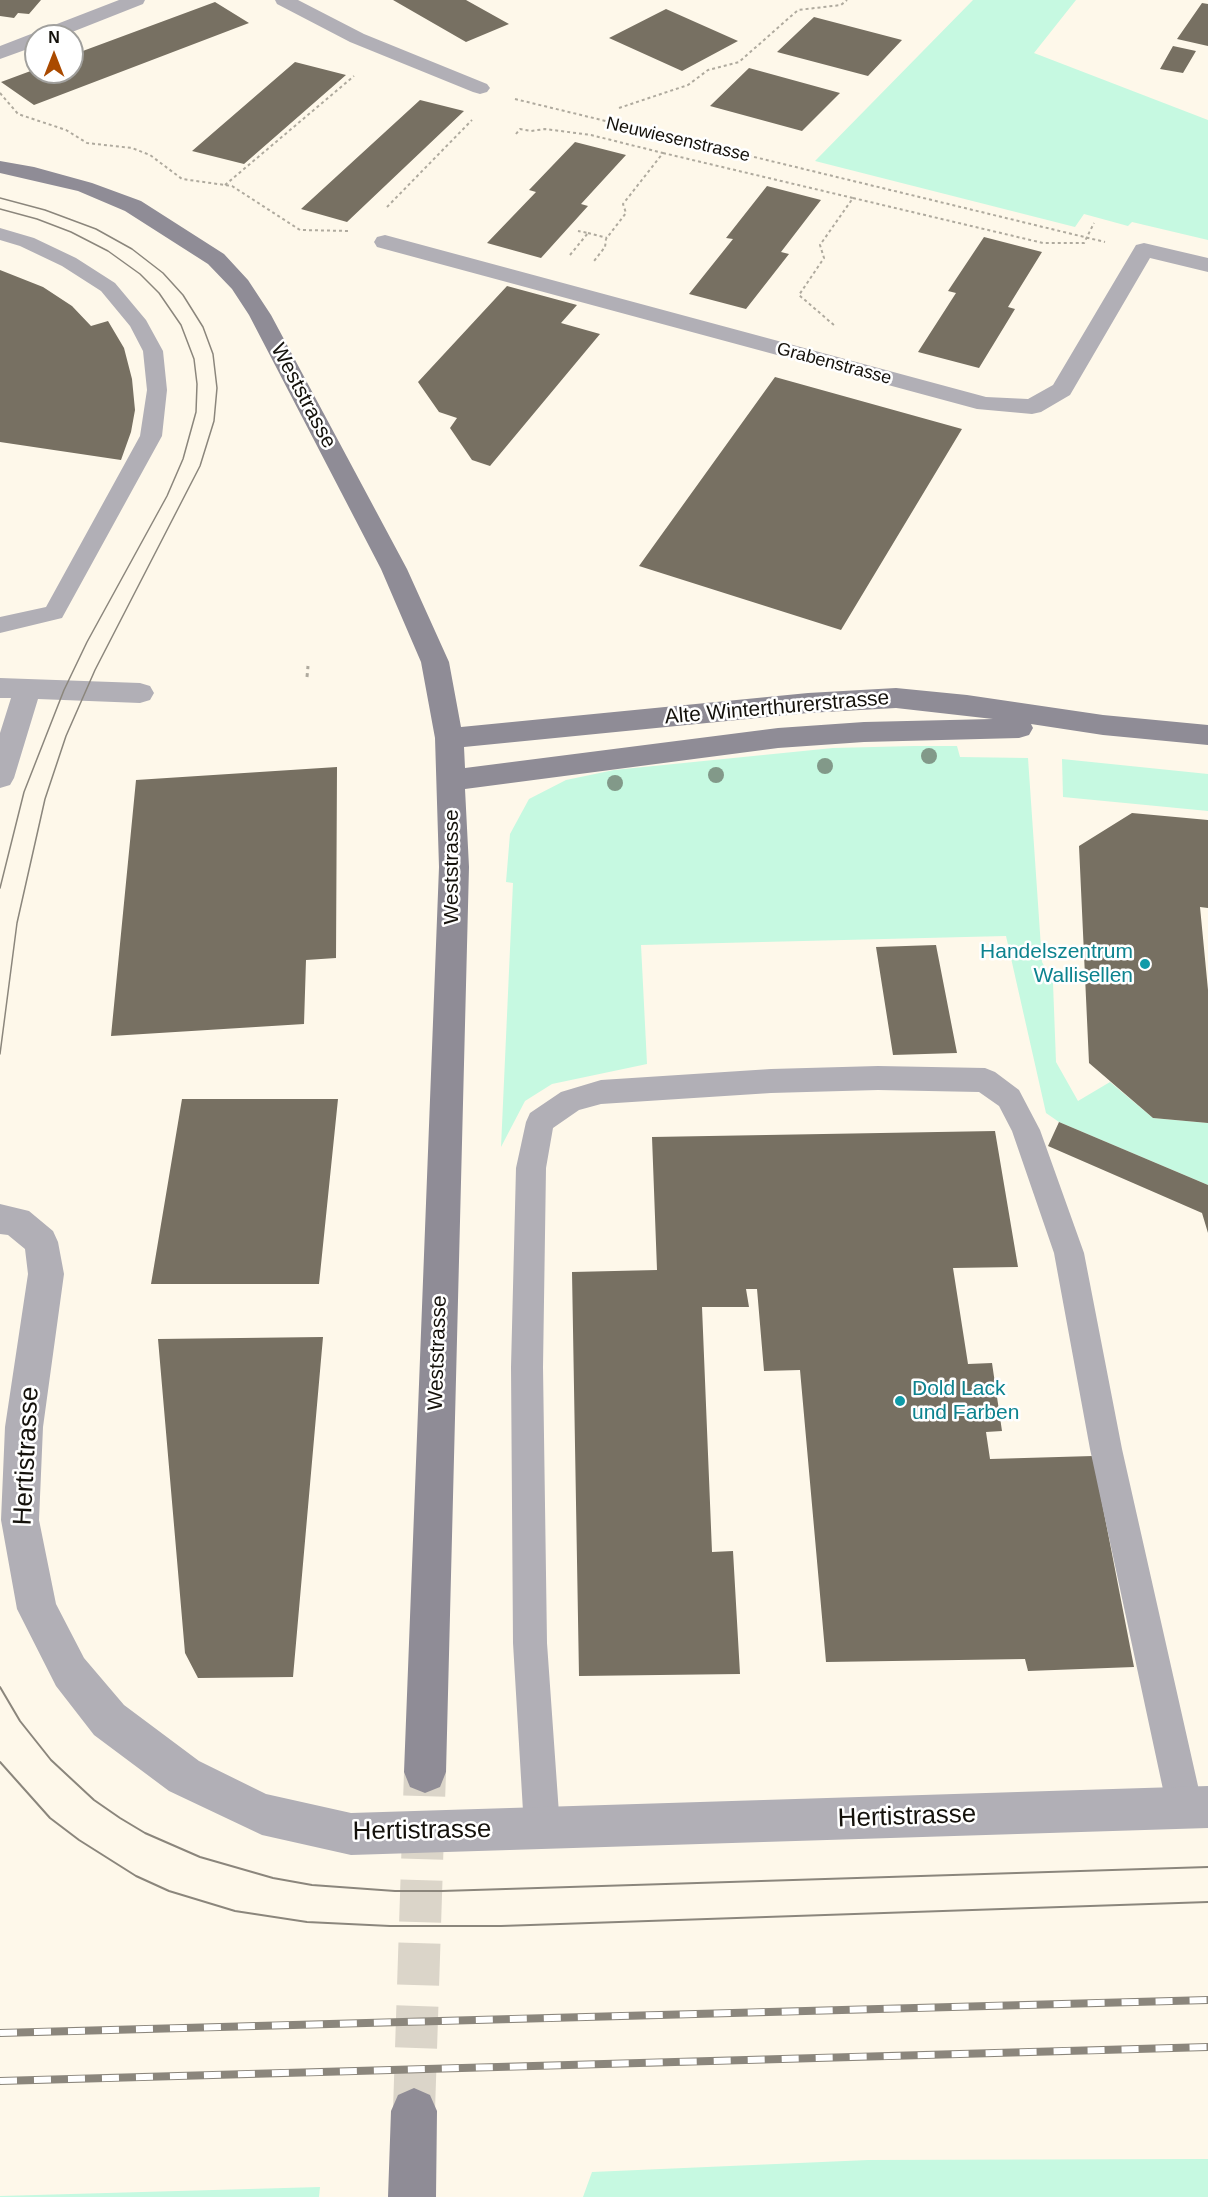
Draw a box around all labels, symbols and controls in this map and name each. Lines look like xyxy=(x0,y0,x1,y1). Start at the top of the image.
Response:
north arrow xyxy=(24,24,84,84)
text: N xyxy=(48,29,60,46)
street label: Neuwiesenstrasse xyxy=(604,113,752,167)
street label: Grabenstrasse xyxy=(774,338,894,390)
street label: Weststrasse xyxy=(265,339,341,453)
street label: Alte Winterthurerstrasse xyxy=(664,686,890,730)
street label: Weststrasse xyxy=(439,809,465,925)
place label: Handelszentrum Wallisellen xyxy=(980,939,1133,989)
marker: Handelszentrum Wallisellen xyxy=(1138,957,1152,971)
street label: Weststrasse xyxy=(423,1295,453,1411)
place label: Dold Lack und Farben xyxy=(912,1376,1019,1426)
street label: Hertistrasse xyxy=(8,1386,46,1526)
marker: Dold Lack und Farben xyxy=(893,1394,907,1408)
street label: Hertistrasse xyxy=(837,1799,977,1835)
street label: Hertistrasse xyxy=(352,1814,492,1848)

